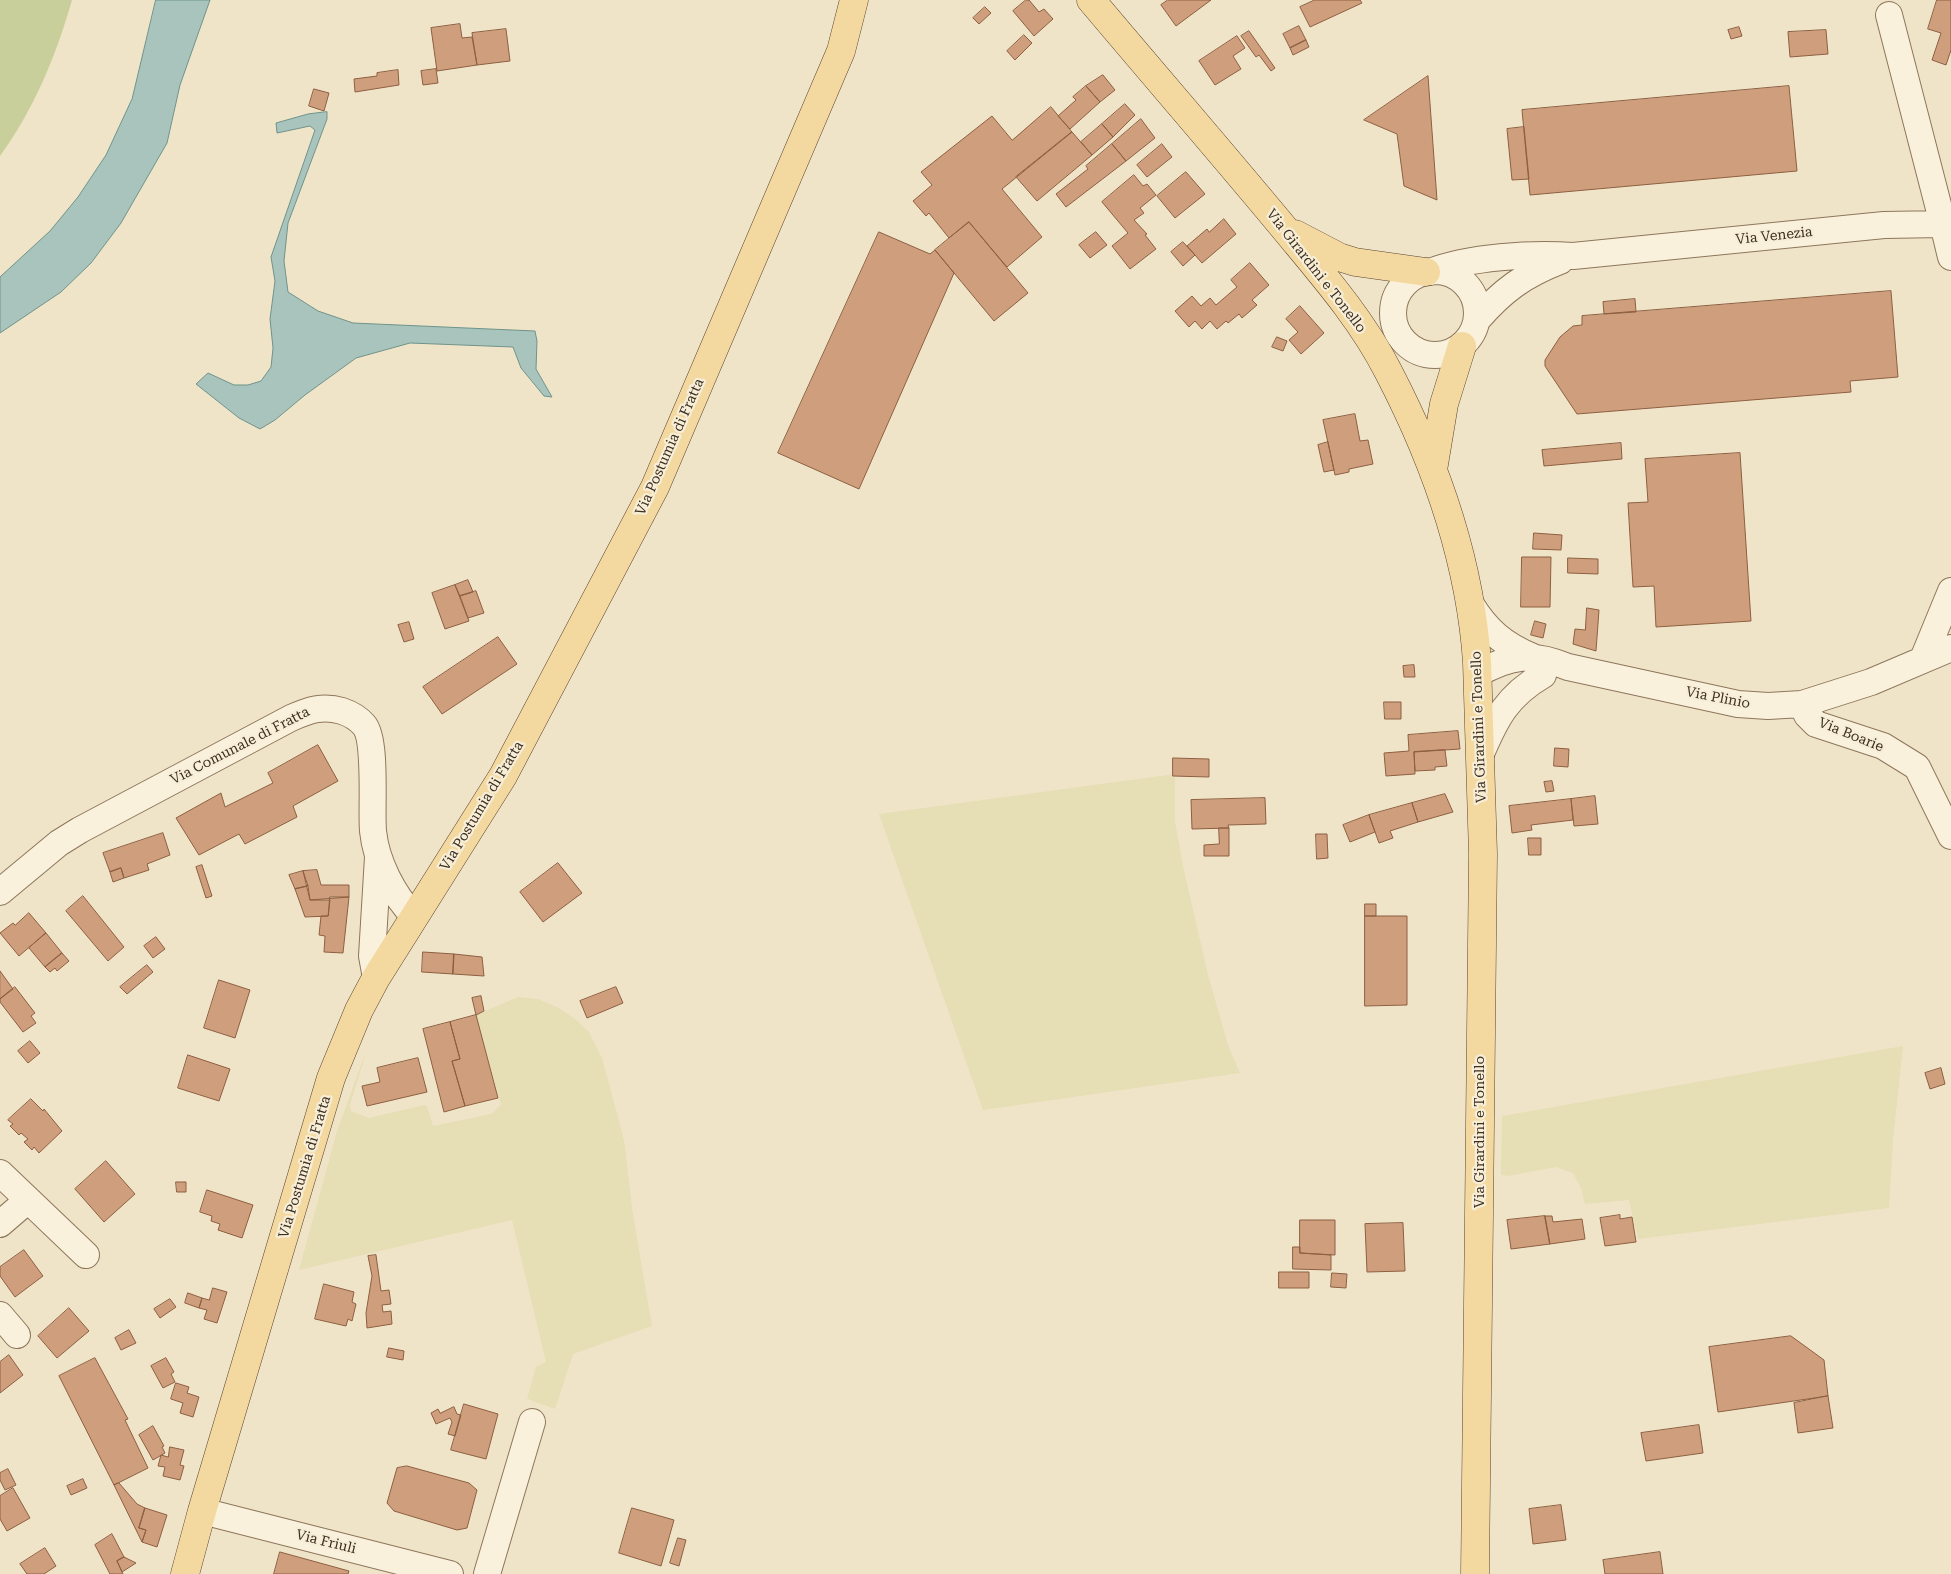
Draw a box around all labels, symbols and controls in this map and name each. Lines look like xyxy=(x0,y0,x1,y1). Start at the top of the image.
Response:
street label: Via Girardini e Tonello xyxy=(1263,206,1369,336)
street label: Via Venezia xyxy=(1735,224,1813,248)
street label: Via Postumia di Fratta xyxy=(632,376,708,518)
street label: Via Girardini e Tonello xyxy=(1468,651,1490,803)
street label: Via Plinio xyxy=(1684,684,1752,712)
street label: Via Comunale di Fratta xyxy=(168,704,312,788)
street label: Via Boarie xyxy=(1816,714,1886,756)
street label: Via Postumia di Fratta xyxy=(437,738,527,874)
street label: Via Girardini e Tonello xyxy=(1472,1056,1488,1208)
street label: Via Postumia di Fratta xyxy=(275,1094,335,1240)
street label: Via Friuli xyxy=(294,1526,358,1558)

